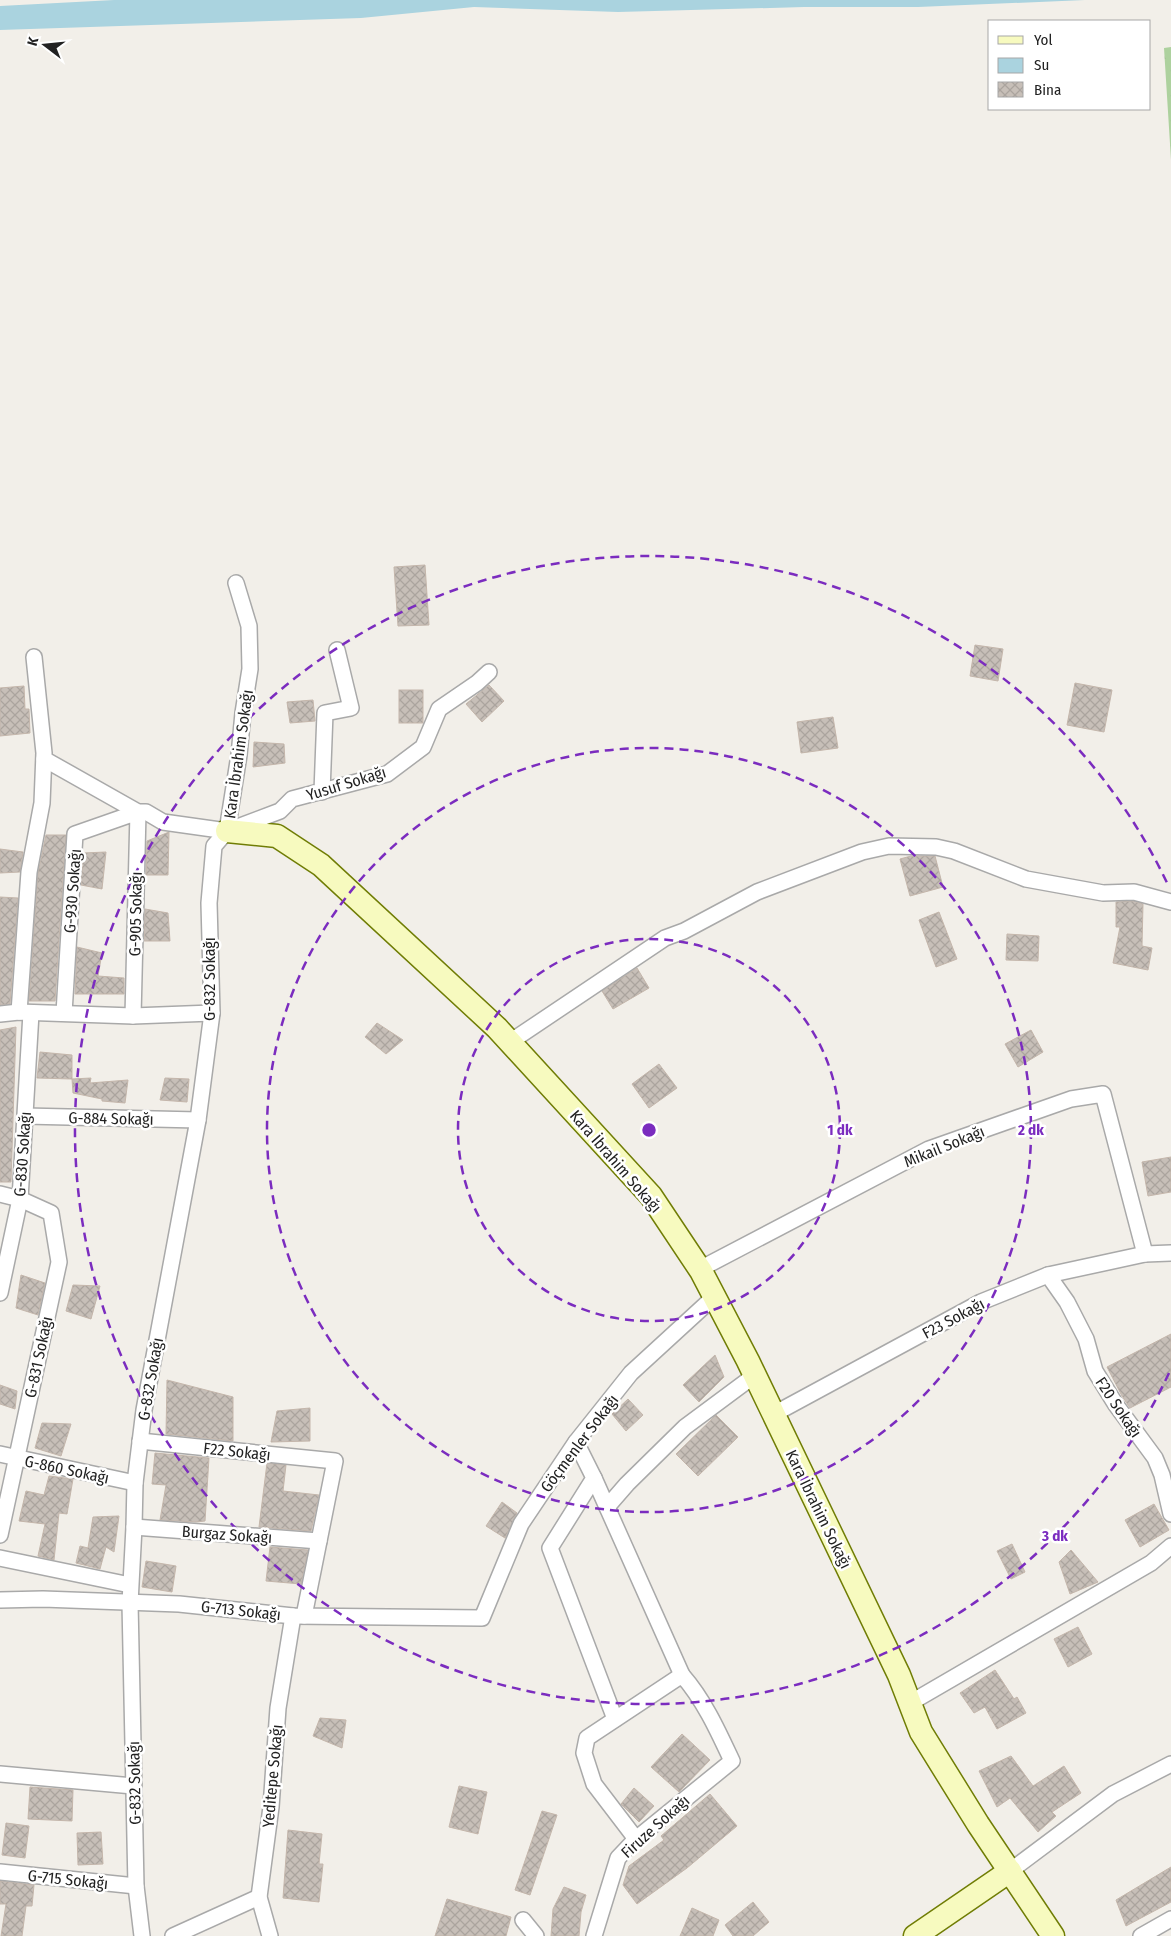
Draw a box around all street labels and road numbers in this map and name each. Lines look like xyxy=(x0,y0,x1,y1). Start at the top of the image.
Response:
street label: Kara İbrahim Sokağı xyxy=(220,688,257,820)
street label: Yusuf Sokağı xyxy=(304,762,388,805)
street label: G-930 Sokağı xyxy=(60,848,85,934)
street label: G-905 Sokağı xyxy=(125,871,146,957)
street label: G-832 Sokağı xyxy=(200,937,219,1021)
street label: Kara İbrahim Sokağı xyxy=(566,1106,665,1217)
street label: G-884 Sokağı xyxy=(68,1108,154,1129)
street label: G-830 Sokağı xyxy=(10,1111,35,1197)
street label: Mikail Sokağı xyxy=(901,1122,987,1171)
street label: F23 Sokağı xyxy=(919,1294,988,1343)
street label: G-831 Sokağı xyxy=(21,1315,56,1400)
street label: G-832 Sokağı xyxy=(134,1336,167,1422)
street label: F20 Sokağı xyxy=(1091,1373,1146,1441)
street label: Göçmenler Sokağı xyxy=(537,1391,622,1496)
street label: F22 Sokağı xyxy=(202,1439,272,1464)
street label: Kara İbrahim Sokağı xyxy=(782,1447,856,1572)
street label: G-860 Sokağı xyxy=(23,1451,111,1488)
street label: Burgaz Sokağı xyxy=(181,1522,273,1547)
street label: G-713 Sokağı xyxy=(200,1597,282,1624)
street label: Yeditepe Sokağı xyxy=(259,1724,286,1828)
street label: G-832 Sokağı xyxy=(124,1741,145,1825)
street label: Firuze Sokağı xyxy=(617,1791,693,1862)
street label: G-715 Sokağı xyxy=(27,1866,109,1893)

